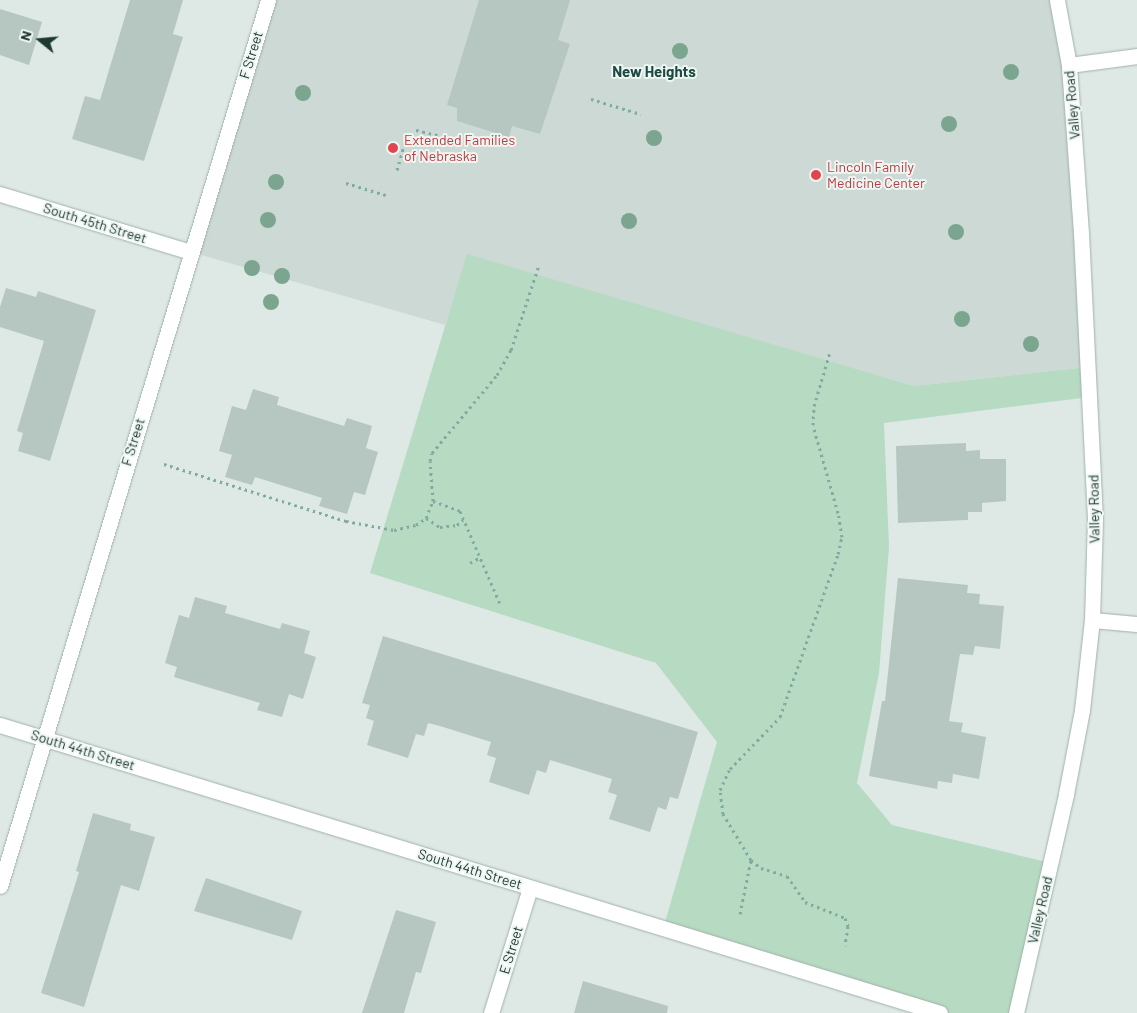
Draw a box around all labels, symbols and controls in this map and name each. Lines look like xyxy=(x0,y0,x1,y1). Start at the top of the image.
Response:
north arrow xyxy=(15,15,65,65)
text: N xyxy=(16,29,35,42)
street label: F Street xyxy=(236,29,266,81)
district label: New Heights xyxy=(612,63,696,81)
street label: Valley Road xyxy=(1061,70,1083,140)
place label: Extended Families of Nebraska xyxy=(404,132,515,164)
marker: Extended Families of Nebraska xyxy=(386,141,400,155)
place label: Lincoln Family Medicine Center xyxy=(827,159,925,192)
marker: Lincoln Family Medicine Center xyxy=(809,168,823,182)
street label: South 45th Street xyxy=(41,199,149,247)
street label: F Street xyxy=(118,416,148,468)
street label: Valley Road xyxy=(1085,475,1103,543)
street label: South 44th Street xyxy=(29,726,137,774)
street label: South 44th Street xyxy=(416,845,524,893)
street label: Valley Road xyxy=(1024,875,1056,945)
street label: E Street xyxy=(496,924,526,976)

